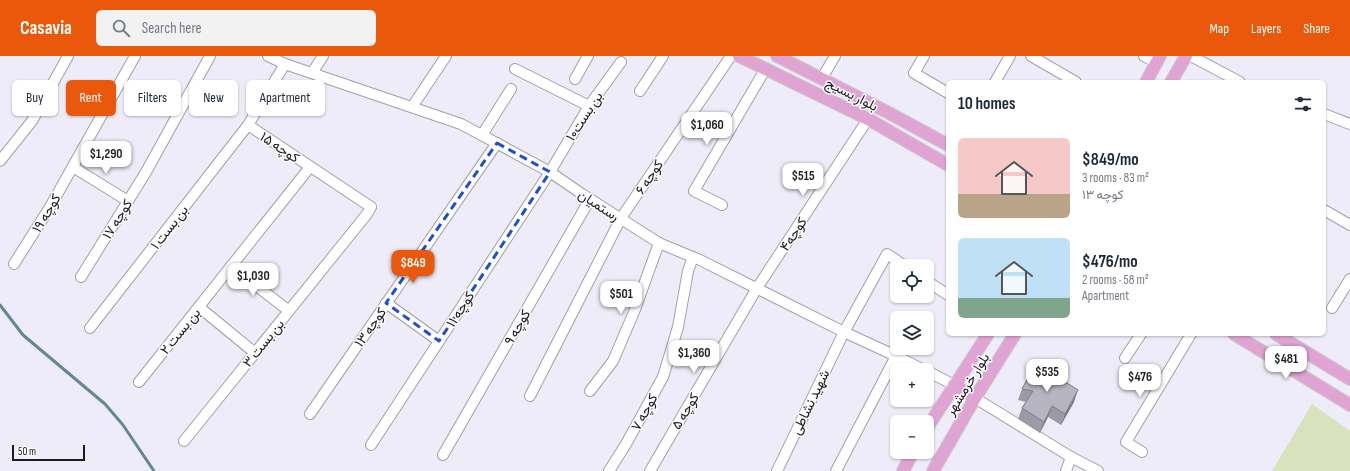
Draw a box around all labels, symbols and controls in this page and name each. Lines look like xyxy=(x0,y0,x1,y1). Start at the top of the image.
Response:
search box xyxy=(96,10,376,46)
text: Casavia xyxy=(20,17,72,40)
icon: search xyxy=(110,17,132,39)
text: Search here xyxy=(142,19,202,38)
text: Map xyxy=(1209,20,1229,37)
text: Layers xyxy=(1251,20,1281,37)
text: Share xyxy=(1303,20,1330,37)
street label: بلوار بسیج xyxy=(822,74,881,117)
chip: Buy xyxy=(12,80,58,116)
chip: Rent xyxy=(66,80,116,116)
chip: Filters xyxy=(124,80,181,116)
chip: New xyxy=(189,80,238,116)
chip: Apartment xyxy=(246,80,325,116)
street label: بن بست۱۰ xyxy=(562,88,607,144)
icon: filters xyxy=(1292,93,1314,115)
text: 10 homes xyxy=(958,94,1015,114)
pin: $1,060 xyxy=(674,112,740,146)
text: $1,060 xyxy=(690,117,724,133)
street label: کوچه ۱۵ xyxy=(256,128,303,167)
pin: $1,290 xyxy=(73,141,139,175)
text: $1,290 xyxy=(89,146,123,162)
text: $849/mo xyxy=(1082,150,1139,170)
icon: home xyxy=(990,154,1038,202)
street label: کوچه ۶ xyxy=(632,157,668,198)
pin: $515 xyxy=(779,163,827,197)
text: $515 xyxy=(791,168,815,184)
text: 3 rooms · 83 m² xyxy=(1082,170,1149,186)
street label: رستمیان xyxy=(575,186,623,225)
text: کوچه ۱۳ xyxy=(1082,187,1123,203)
street label: کوچه ۱۹ xyxy=(28,191,65,236)
street label: کوچه ۱۷ xyxy=(99,196,137,243)
street label: بن بست ۱ xyxy=(147,202,192,253)
street label: کوچه۴ xyxy=(776,214,811,255)
pin: $849 xyxy=(389,250,437,284)
text: $476/mo xyxy=(1082,252,1138,272)
icon: home xyxy=(990,254,1038,302)
text: $849 xyxy=(400,255,426,271)
map controls xyxy=(890,259,934,459)
button: locate xyxy=(890,259,934,303)
pin: $1,030 xyxy=(220,263,286,297)
text: $1,030 xyxy=(236,268,270,284)
text: 2 rooms · 58 m² xyxy=(1082,272,1149,288)
pin: $501 xyxy=(597,281,645,315)
text: $501 xyxy=(609,286,633,302)
street label: کوچه ۱۱ xyxy=(443,288,479,331)
text: Apartment xyxy=(1082,288,1129,304)
street label: کوچه ۱۳ xyxy=(351,304,391,351)
street label: بن بست ۲ xyxy=(156,305,204,358)
street label: کوچه ۹ xyxy=(501,307,535,348)
button: layers xyxy=(890,311,934,355)
street label: بن بست ۳ xyxy=(239,316,288,371)
pin: $1,360 xyxy=(661,340,727,374)
text: $1,360 xyxy=(677,345,711,361)
pin: $481 xyxy=(1262,346,1310,380)
street label: بلوار خرمشهر xyxy=(941,350,993,419)
text: $481 xyxy=(1274,351,1298,367)
pin: $535 xyxy=(1023,359,1071,393)
button: + xyxy=(890,363,934,407)
text: $535 xyxy=(1035,364,1059,380)
pin: $476 xyxy=(1116,364,1164,398)
street label: شهید نشاطی xyxy=(787,367,834,438)
text: $476 xyxy=(1128,369,1152,385)
street label: کوچه ۵ xyxy=(668,390,704,433)
street label: کوچه ۷ xyxy=(627,391,662,434)
button: − xyxy=(890,415,934,459)
scale bar xyxy=(12,443,85,462)
text: 50 m xyxy=(18,445,36,458)

